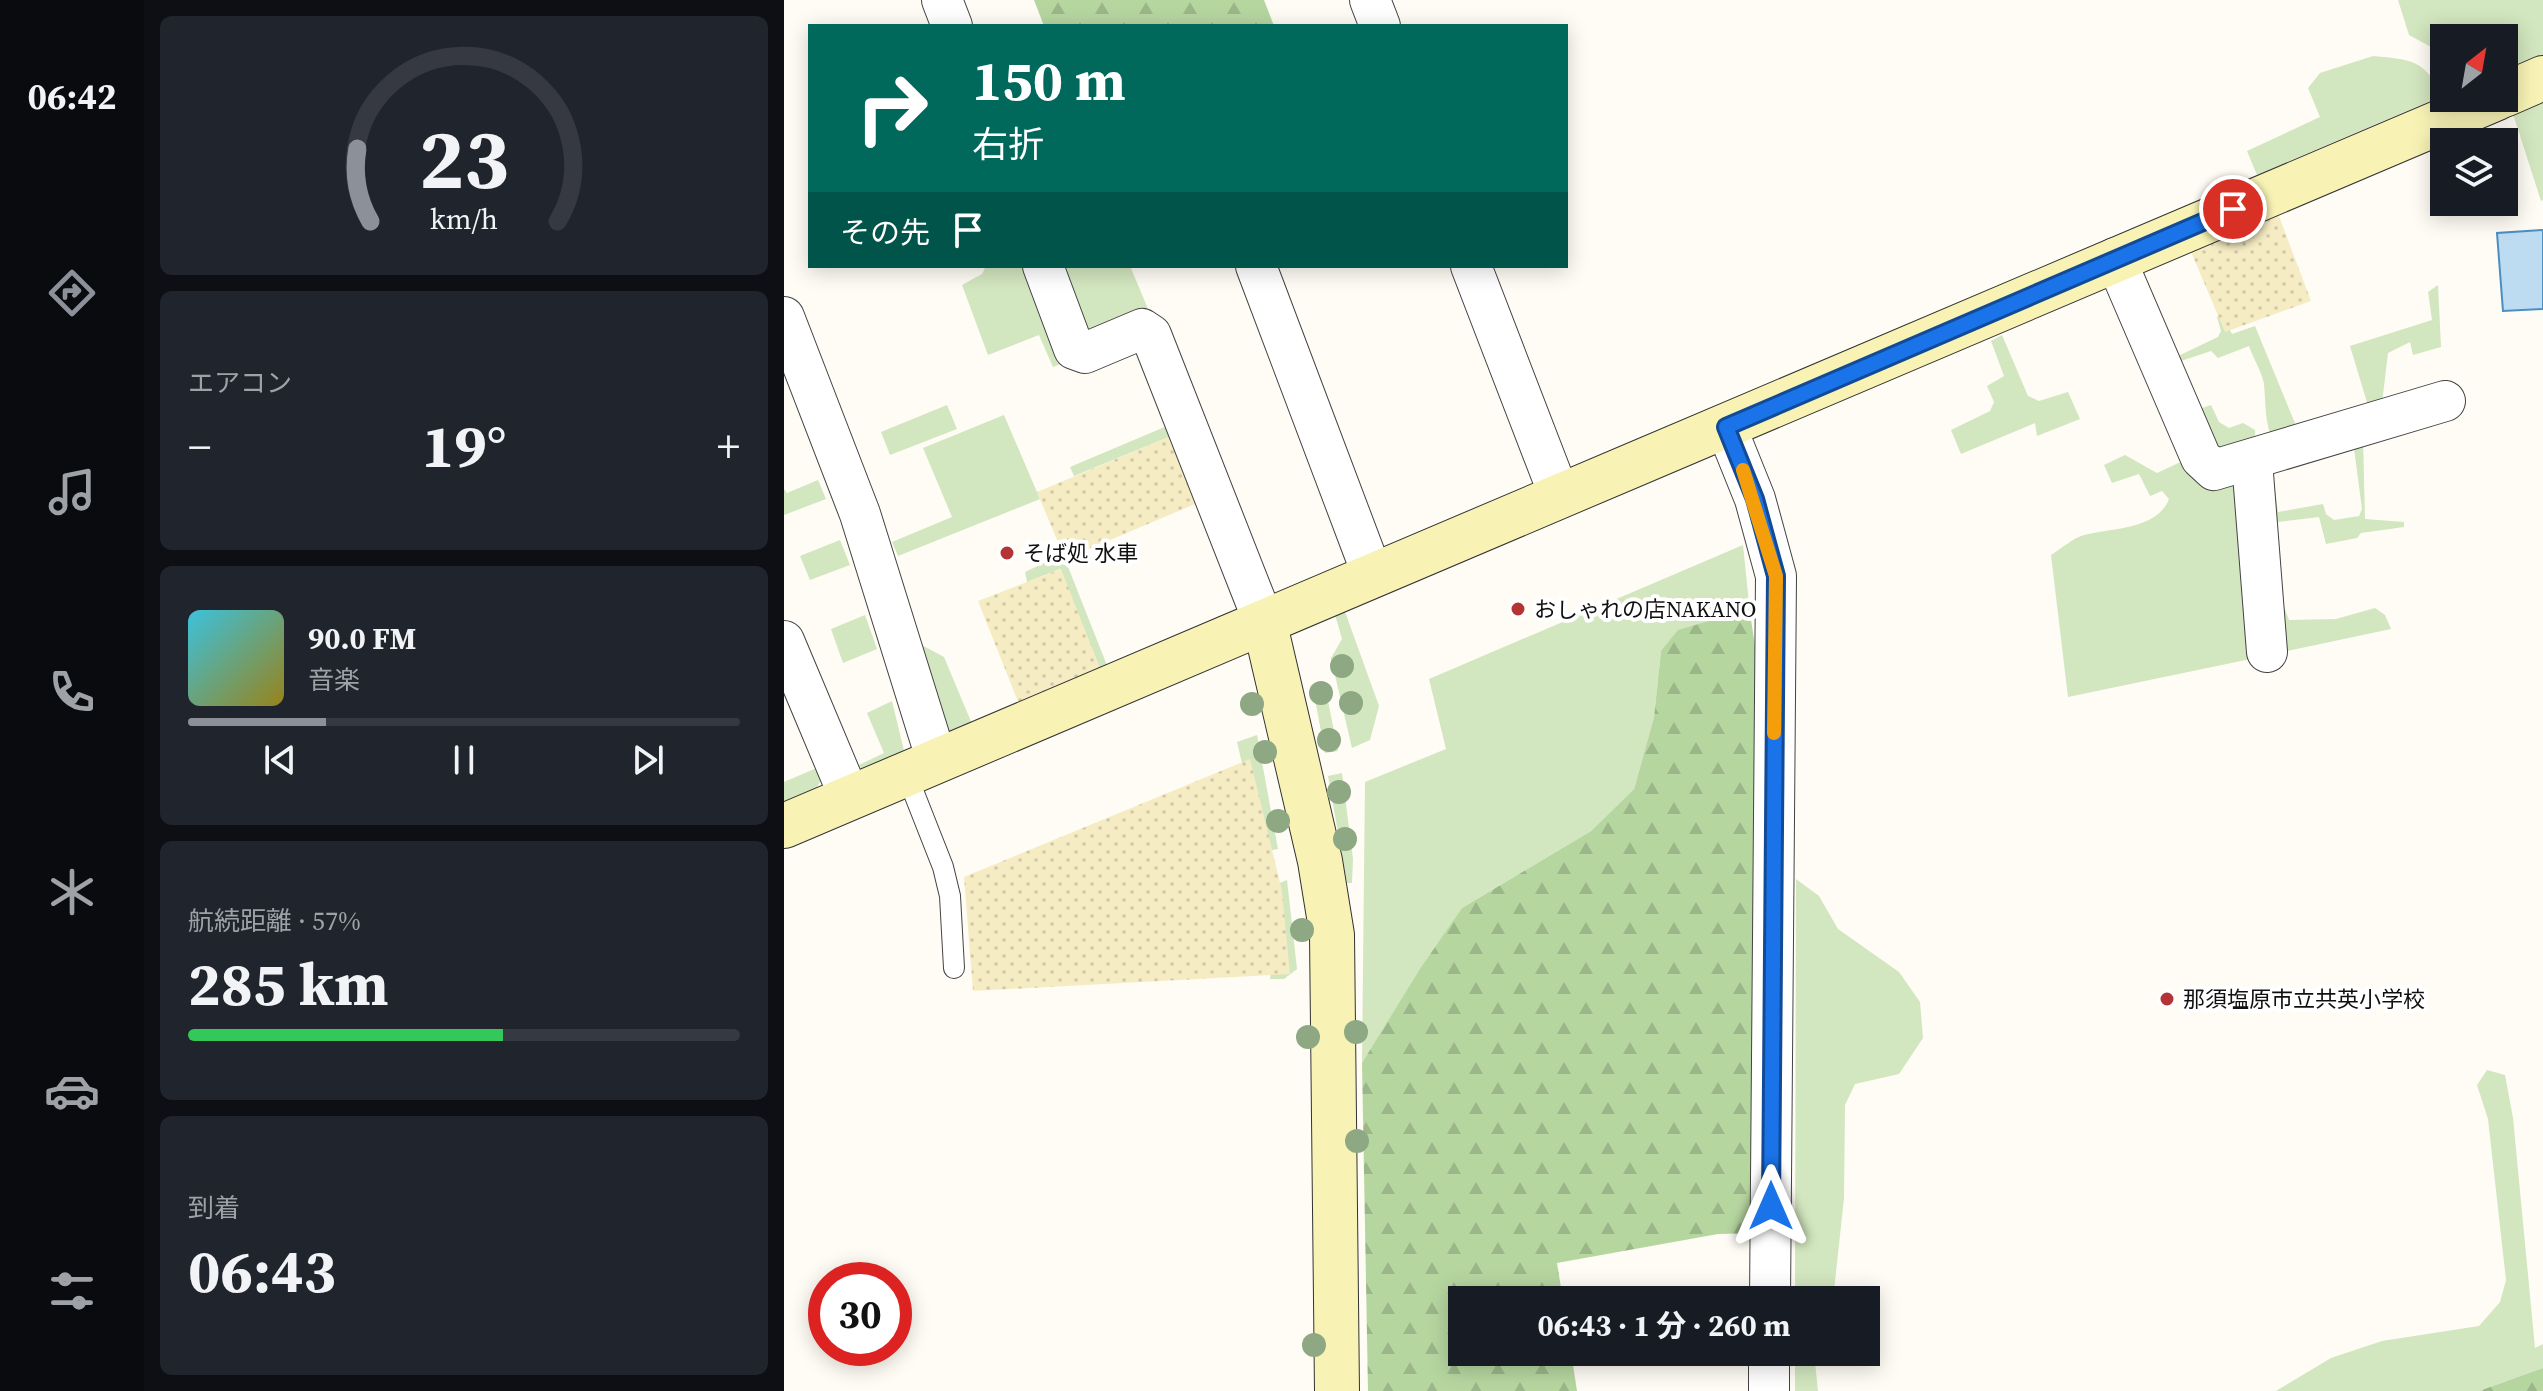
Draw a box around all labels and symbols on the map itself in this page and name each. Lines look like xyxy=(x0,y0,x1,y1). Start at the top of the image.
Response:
north arrow xyxy=(2430,24,2518,112)
pin xyxy=(2199,175,2267,243)
place label: そば処 水車 xyxy=(1023,538,1138,568)
marker: そば処 水車 xyxy=(998,544,1016,562)
place label: おしゃれの店NAKANO xyxy=(1534,594,1756,624)
marker: おしゃれの店NAKANO xyxy=(1509,600,1527,618)
place label: 那須塩原市立共英小学校 xyxy=(2183,984,2425,1014)
marker: 那須塩原市立共英小学校 xyxy=(2158,990,2176,1008)
position arrow xyxy=(1729,1164,1813,1248)
speed limit sign: 30 xyxy=(808,1262,912,1366)

